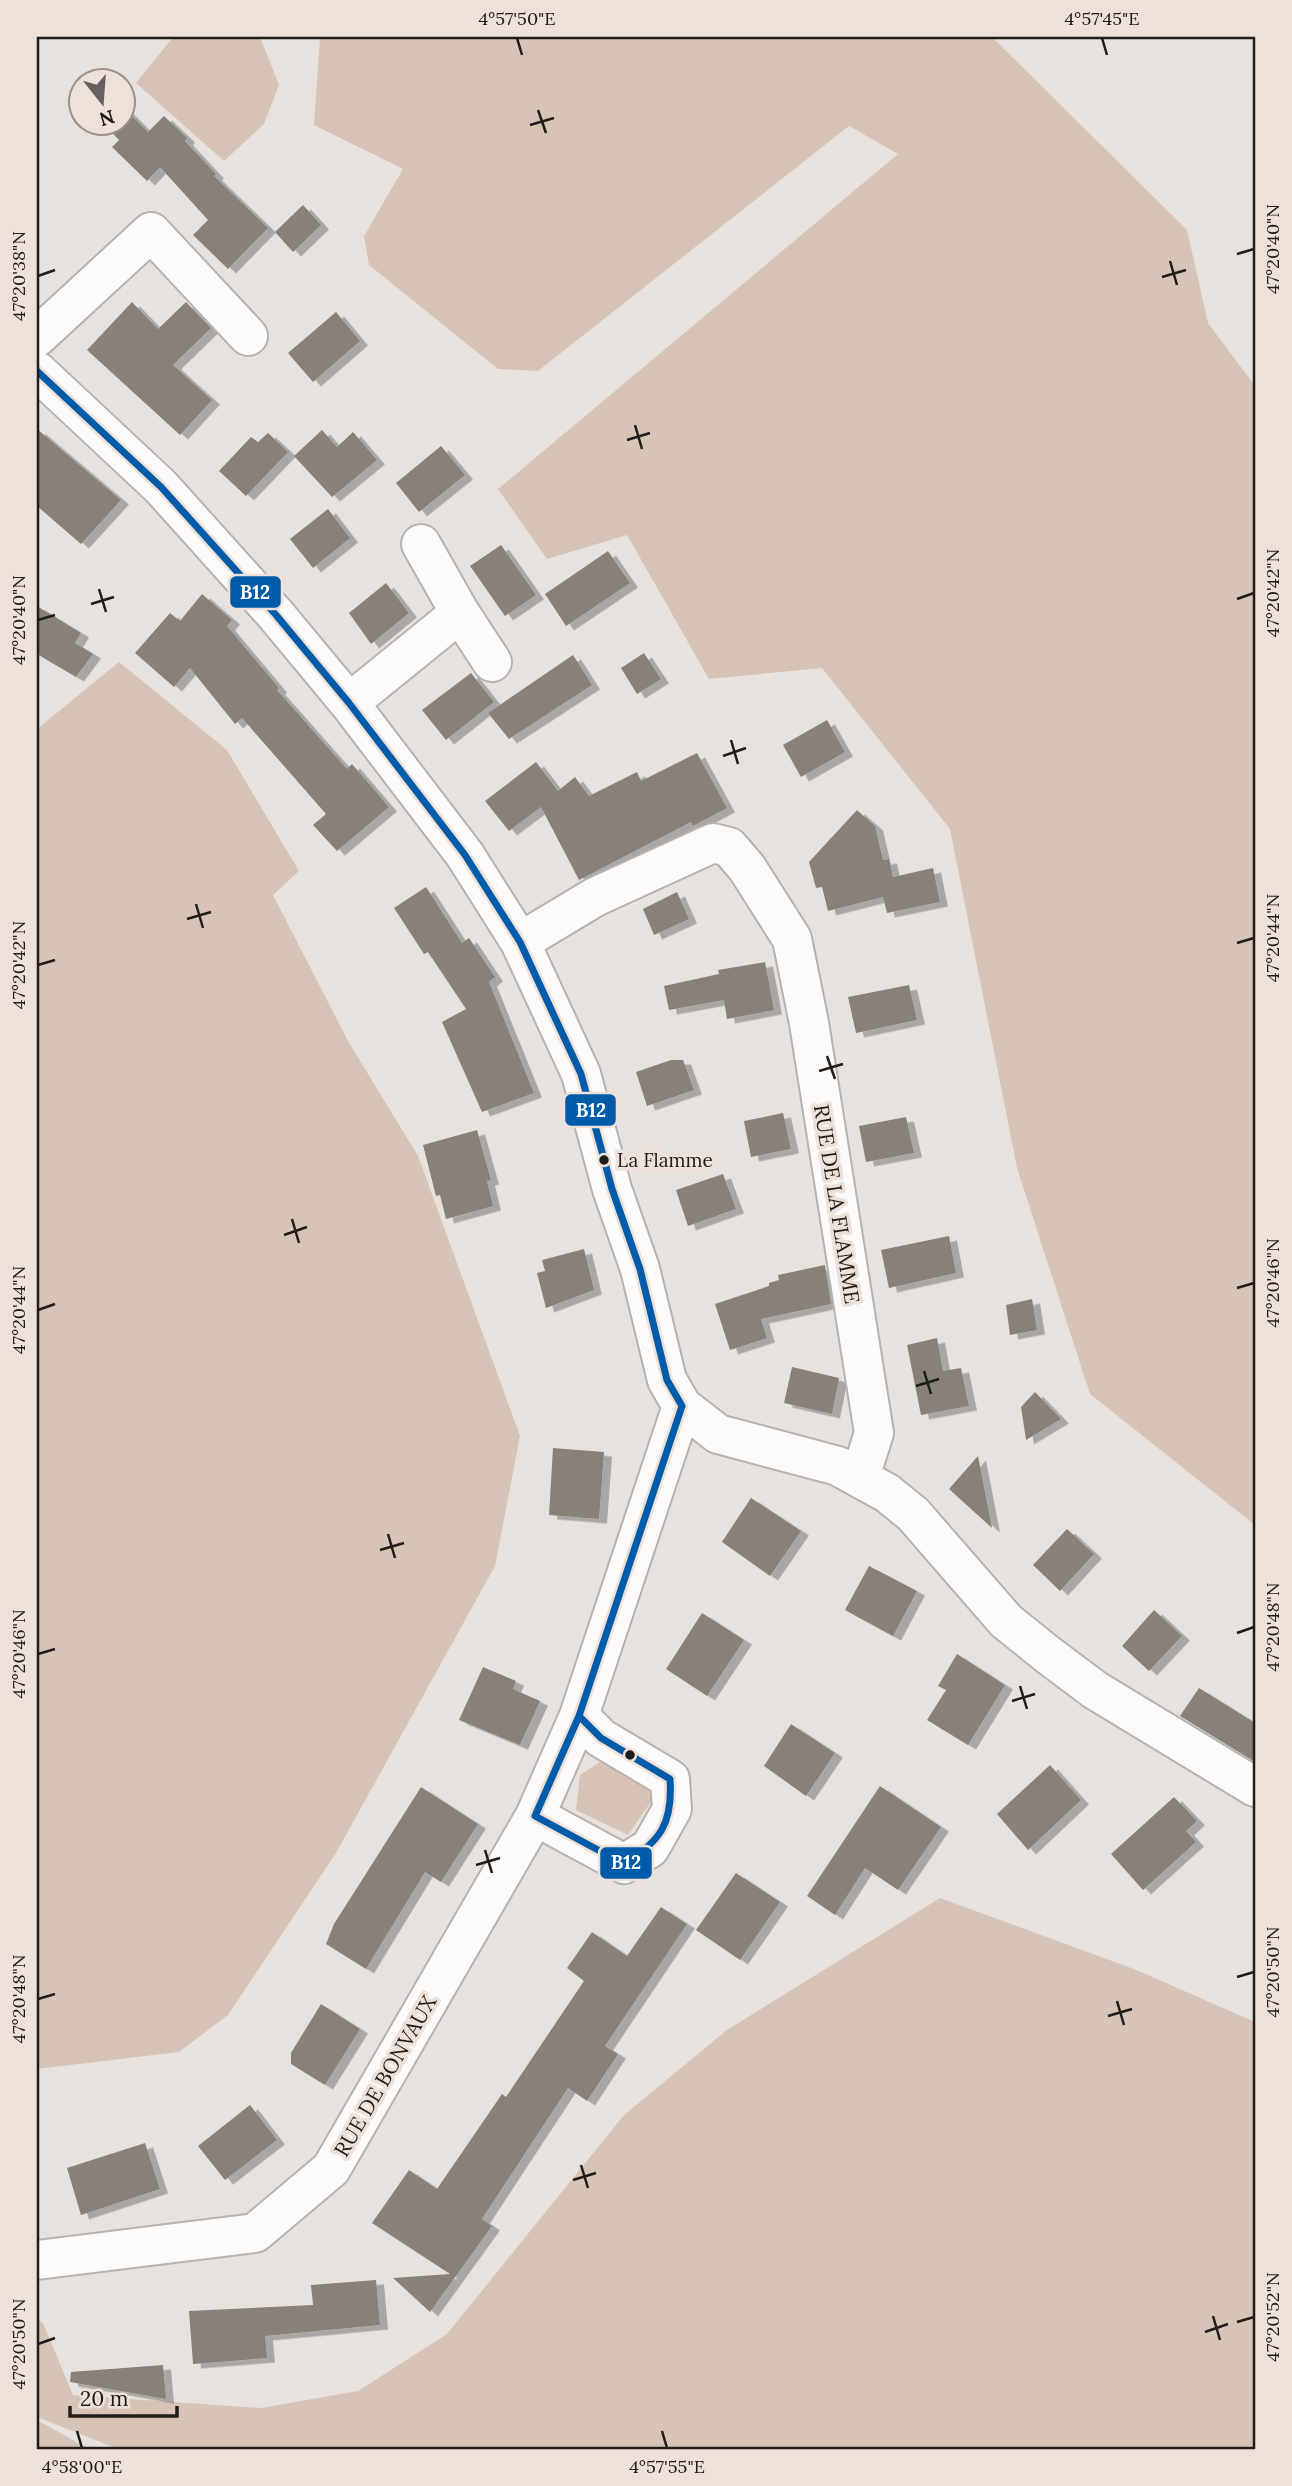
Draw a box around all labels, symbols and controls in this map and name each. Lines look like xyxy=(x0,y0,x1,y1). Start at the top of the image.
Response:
text: 4°57'50"E xyxy=(478,7,556,30)
text: 4°57'45"E xyxy=(1065,7,1139,30)
north arrow xyxy=(66,66,136,136)
text: N xyxy=(96,105,118,132)
text: 47°20'40"N xyxy=(1261,204,1284,294)
text: 47°20'38"N xyxy=(7,231,30,321)
text: 47°20'42"N xyxy=(1261,549,1284,637)
text: 47°20'40"N xyxy=(7,575,30,665)
line badge: B12 xyxy=(229,575,282,609)
text: B12 xyxy=(240,580,270,604)
text: 47°20'44"N xyxy=(1261,894,1284,982)
text: 47°20'42"N xyxy=(7,921,30,1009)
line badge: B12 xyxy=(564,1093,617,1127)
text: B12 xyxy=(576,1098,606,1122)
street label: RUE DE LA FLAMME xyxy=(808,1102,866,1306)
place label: La Flamme xyxy=(617,1148,713,1172)
marker: La Flamme xyxy=(597,1153,611,1167)
text: 47°20'46"N xyxy=(1261,1238,1284,1328)
text: 47°20'44"N xyxy=(7,1266,30,1354)
text: 47°20'48"N xyxy=(1261,1583,1284,1671)
text: 47°20'46"N xyxy=(7,1609,30,1699)
unlabelled marker xyxy=(623,1748,637,1762)
line badge: B12 xyxy=(599,1846,653,1880)
text: B12 xyxy=(611,1850,641,1874)
text: 47°20'50"N xyxy=(1261,1927,1284,2017)
text: 47°20'48"N xyxy=(7,1955,30,2043)
street label: RUE DE BONVAUX xyxy=(328,1990,442,2162)
text: 47°20'52"N xyxy=(1261,2272,1284,2362)
text: 47°20'50"N xyxy=(7,2299,30,2389)
scale bar xyxy=(70,2374,177,2418)
text: 20 m xyxy=(80,2385,129,2412)
text: 4°58'00"E xyxy=(42,2455,122,2478)
text: 4°57'55"E xyxy=(629,2455,705,2478)

